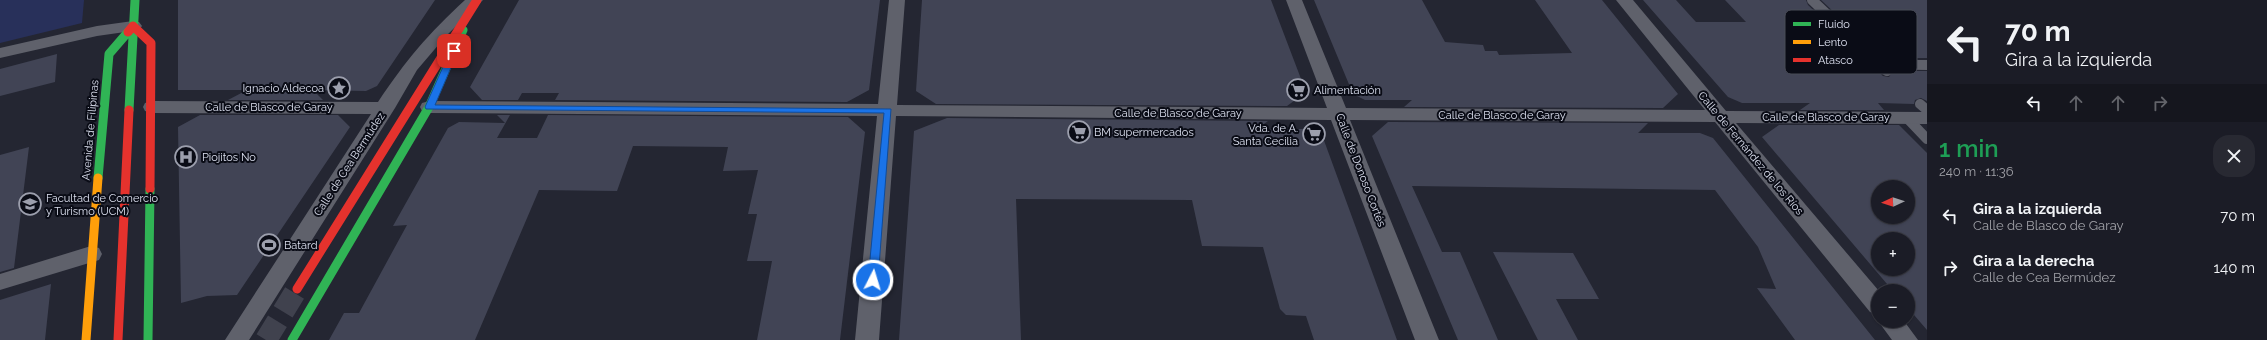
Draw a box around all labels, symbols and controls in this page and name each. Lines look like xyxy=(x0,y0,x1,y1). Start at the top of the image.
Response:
legend xyxy=(1785,10,1917,74)
text: 70 m xyxy=(2005,15,2071,48)
icon: left xyxy=(1939,16,1991,68)
text: Fluido xyxy=(1818,18,1850,31)
pin xyxy=(437,34,471,68)
text: Lento xyxy=(1818,36,1848,49)
icon: arrive xyxy=(443,40,465,62)
text: Gira a la izquierda xyxy=(2005,49,2152,70)
text: Atasco xyxy=(1818,54,1853,67)
place icon: Ignacio Aldecoa xyxy=(326,75,352,101)
supermarket icon: Alimentación xyxy=(1285,77,1311,103)
street label: Avenida de Filipinas xyxy=(80,79,101,181)
place label: Ignacio Aldecoa xyxy=(242,82,324,95)
place label: Alimentación xyxy=(1314,84,1381,97)
street label: Calle de Fernández de los Ríos xyxy=(1695,89,1806,218)
icon: left xyxy=(2023,92,2045,114)
icon: ahead xyxy=(2065,92,2087,114)
icon: ahead xyxy=(2107,92,2129,114)
icon: right xyxy=(2149,92,2171,114)
street label: Calle de Blasco de Garay xyxy=(205,101,333,114)
street label: Calle de Blasco de Garay xyxy=(1114,107,1242,120)
street label: Calle de Blasco de Garay xyxy=(1438,109,1566,122)
street label: Calle de Cea Bermúdez xyxy=(311,110,388,218)
street label: Calle de Blasco de Garay xyxy=(1762,111,1890,124)
street label: Calle de Donoso Cortés xyxy=(1333,112,1388,229)
supermarket icon: BM supermercados xyxy=(1066,119,1092,145)
supermarket icon: Vda. de A. Santa Cecilia xyxy=(1301,121,1327,147)
place label: Vda. de A. Santa Cecilia xyxy=(1233,122,1298,148)
place label: BM supermercados xyxy=(1094,126,1194,139)
text: 1 min xyxy=(1939,134,1999,163)
button: close xyxy=(2213,135,2255,177)
hospital icon: Piojitos No xyxy=(173,144,199,170)
place label: Piojitos No xyxy=(202,151,256,164)
text: 240 m · 11:36 xyxy=(1939,164,2014,179)
north arrow xyxy=(1871,180,1915,224)
map controls xyxy=(1871,180,1915,328)
school or university icon: Facultad de Comercio y Turismo (UCM) xyxy=(17,191,43,217)
place label: Facultad de Comercio y Turismo (UCM) xyxy=(46,192,159,218)
text: Gira a la izquierda xyxy=(1973,200,2102,218)
icon: left xyxy=(1939,205,1961,227)
text: 70 m xyxy=(2220,207,2255,225)
text: Calle de Blasco de Garay xyxy=(1973,218,2124,233)
sports icon: Batard xyxy=(256,232,282,258)
button: + xyxy=(1871,232,1915,276)
place label: Batard xyxy=(284,239,318,252)
text: Gira a la derecha xyxy=(1973,252,2094,270)
icon: right xyxy=(1939,257,1961,279)
position arrow xyxy=(852,259,894,301)
text: 140 m xyxy=(2214,259,2255,277)
text: Calle de Cea Bermúdez xyxy=(1973,270,2116,285)
button: − xyxy=(1871,284,1915,328)

